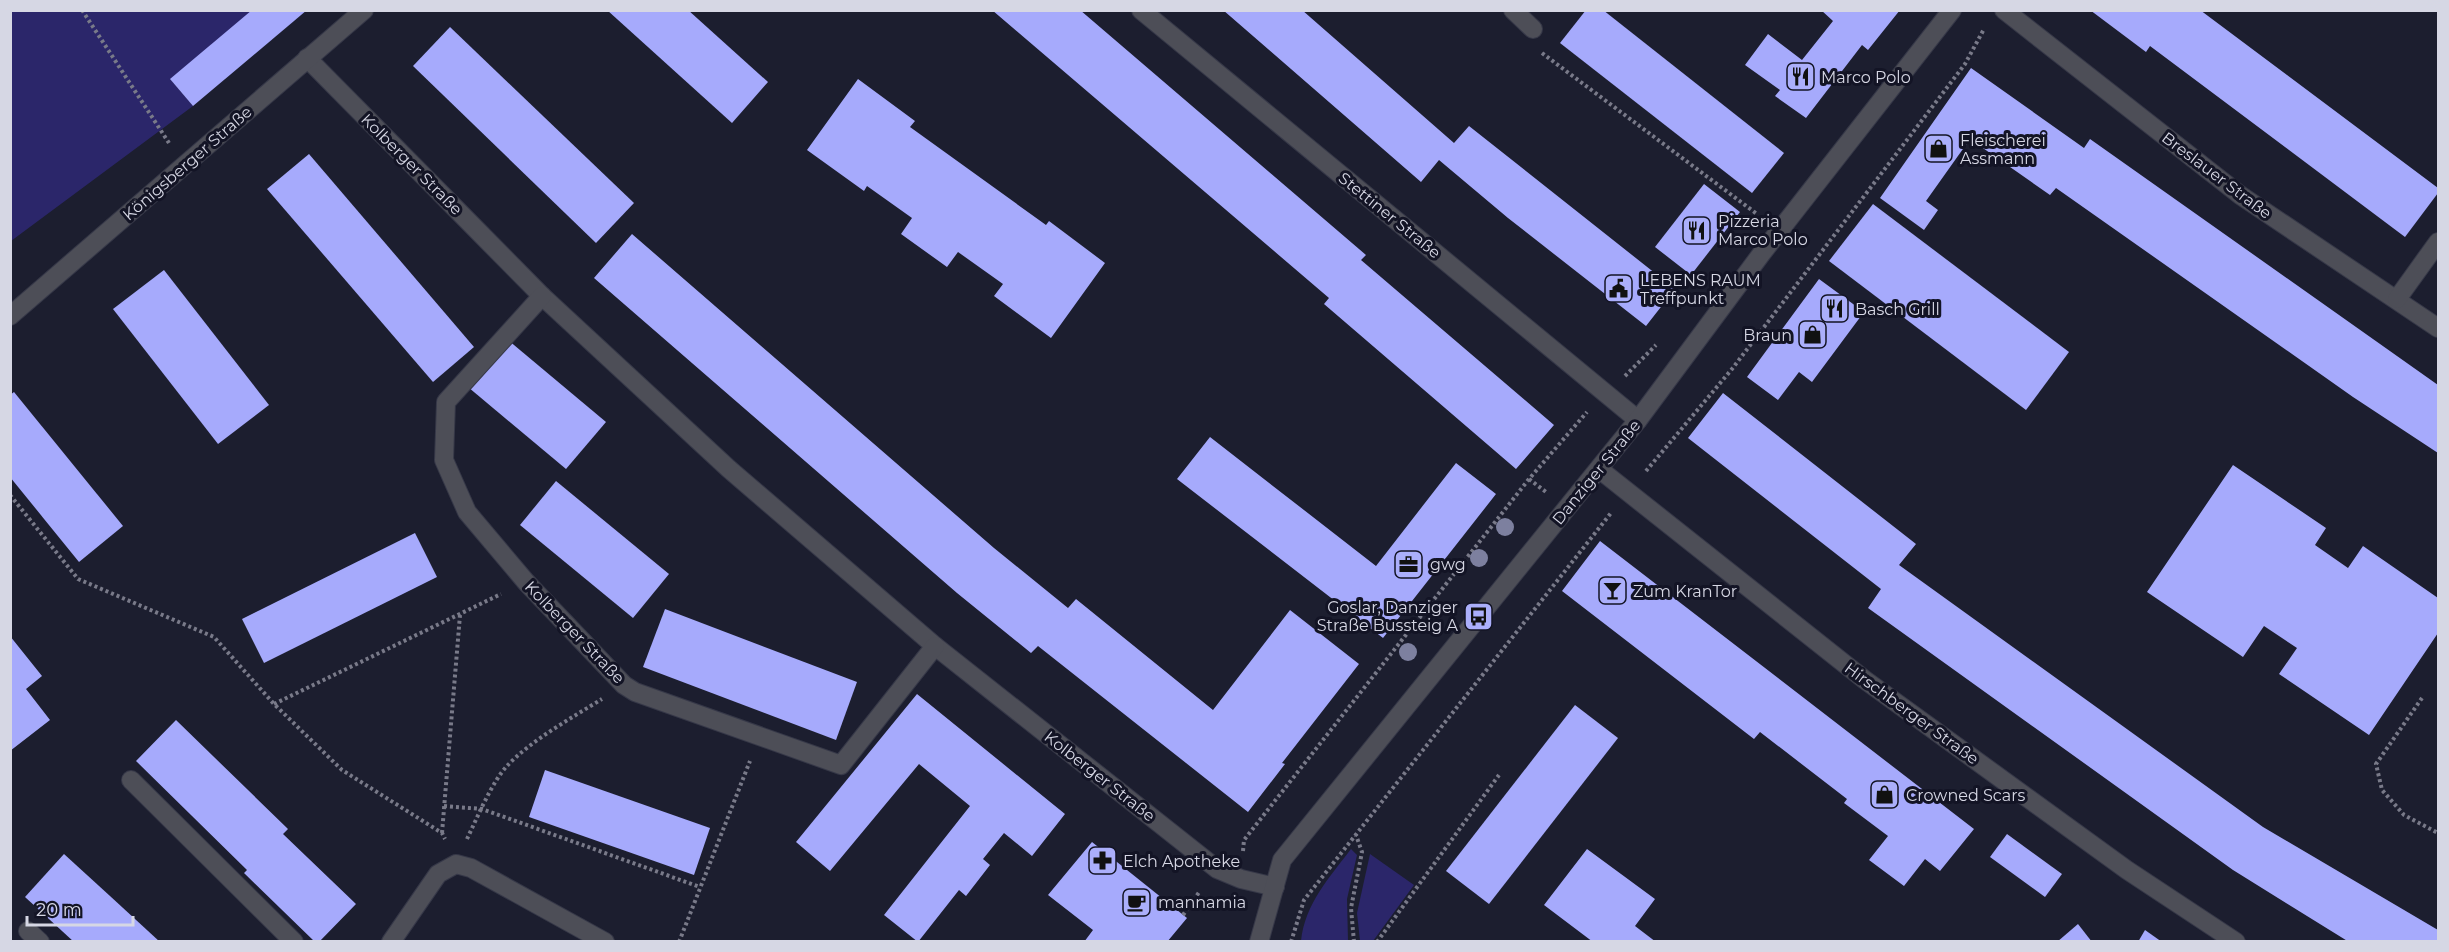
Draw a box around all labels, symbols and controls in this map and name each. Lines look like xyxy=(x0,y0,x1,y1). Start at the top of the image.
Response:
restaurant icon: Marco Polo xyxy=(1784,61,1816,93)
place label: Marco Polo xyxy=(1821,68,1911,87)
street label: Königsberger Straße xyxy=(119,102,256,225)
street label: Kolberger Straße xyxy=(357,110,466,219)
street label: Breslauer Straße xyxy=(2158,128,2275,223)
place label: Fleischerei Assmann xyxy=(1960,131,2046,168)
shop icon: Fleischerei Assmann xyxy=(1923,133,1955,165)
street label: Stettiner Straße xyxy=(1335,168,1445,262)
place label: Pizzeria Marco Polo xyxy=(1718,212,1808,249)
restaurant icon: Pizzeria Marco Polo xyxy=(1681,214,1713,246)
place label: LEBENS RAUM Treffpunkt xyxy=(1640,271,1761,308)
public building icon: LEBENS RAUM Treffpunkt xyxy=(1603,273,1635,305)
restaurant icon: Basch Grill xyxy=(1818,293,1850,325)
place label: Basch Grill xyxy=(1855,300,1940,319)
shop icon: Braun xyxy=(1797,319,1829,351)
place label: Braun xyxy=(1743,326,1792,345)
street label: Danziger Straße xyxy=(1548,416,1644,528)
office icon: gwg xyxy=(1393,548,1425,580)
place label: gwg xyxy=(1430,555,1466,574)
bar icon: Zum KranTor xyxy=(1596,575,1628,607)
street label: Kolberger Straße xyxy=(521,577,628,688)
place label: Zum KranTor xyxy=(1633,582,1737,601)
place label: Goslar, Danziger Straße Bussteig A xyxy=(1317,598,1459,635)
bus stop icon: Goslar, Danziger Straße Bussteig A xyxy=(1463,600,1495,632)
street label: Hirschberger Straße xyxy=(1841,658,1982,768)
street label: Kolberger Straße xyxy=(1041,727,1159,825)
shop icon: Crowned Scars xyxy=(1869,779,1901,811)
place label: Crowned Scars xyxy=(1906,786,2026,805)
pharmacy icon: Elch Apotheke xyxy=(1086,845,1118,877)
place label: Elch Apotheke xyxy=(1123,852,1240,871)
cafe icon: mannamia xyxy=(1121,886,1153,918)
scale bar xyxy=(27,889,134,927)
place label: mannamia xyxy=(1158,893,1246,912)
text: 20 m xyxy=(36,899,82,921)

